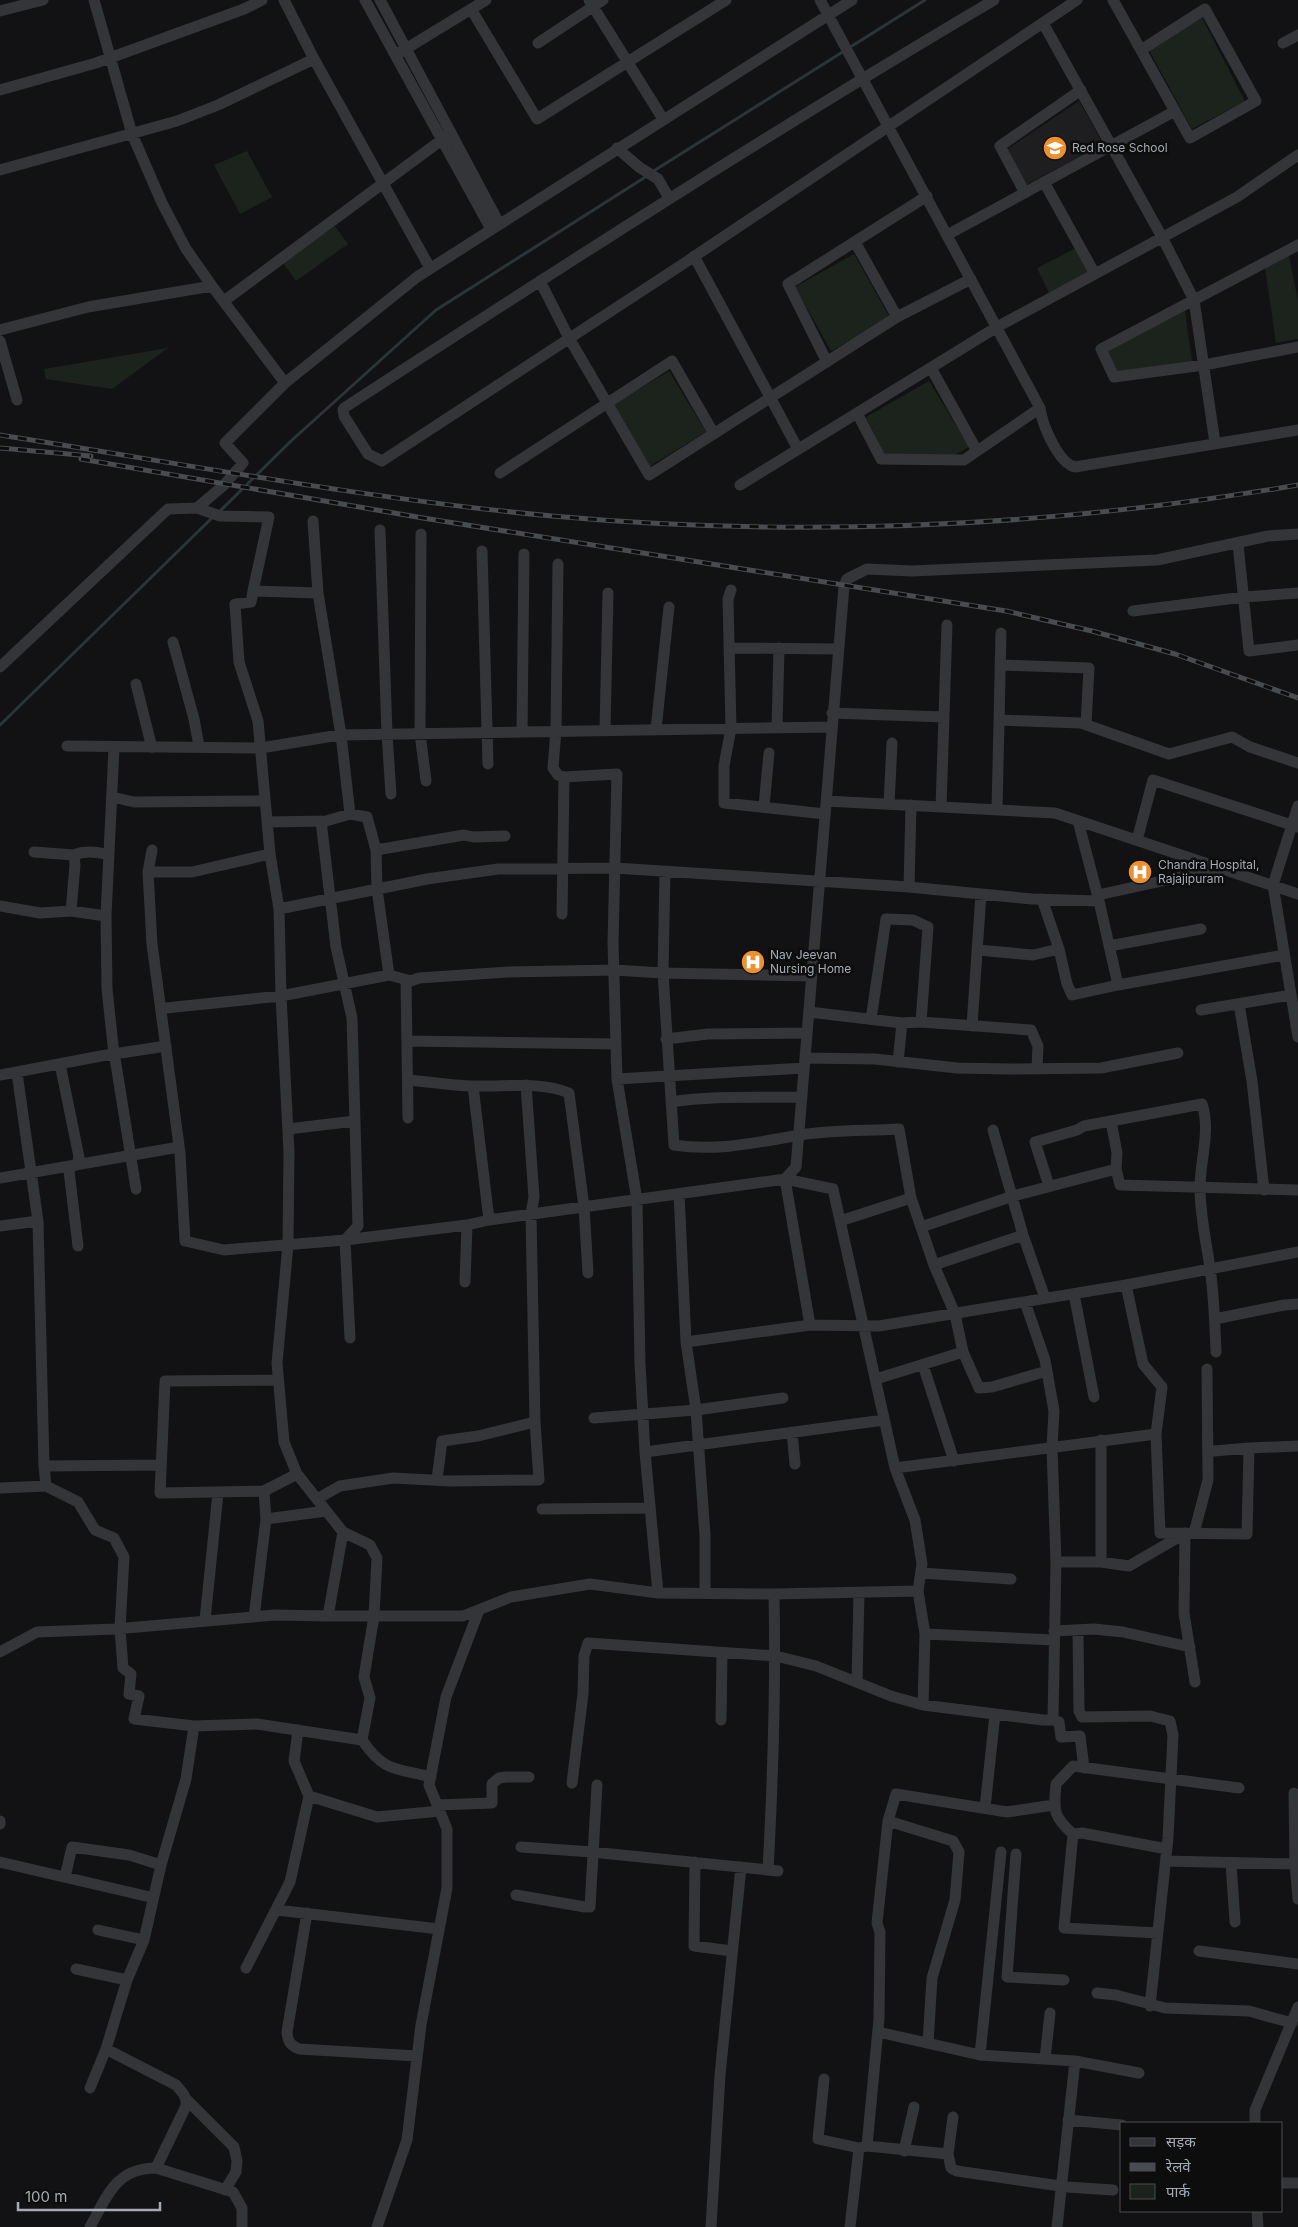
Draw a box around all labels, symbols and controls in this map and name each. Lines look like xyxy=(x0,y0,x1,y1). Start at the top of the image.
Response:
school or university icon: Red Rose School xyxy=(1042,135,1068,161)
place label: Red Rose School xyxy=(1072,140,1168,155)
place label: Chandra Hospital, Rajajipuram xyxy=(1158,857,1259,886)
hospital icon: Chandra Hospital, Rajajipuram xyxy=(1127,859,1153,885)
place label: Nav Jeevan Nursing Home xyxy=(770,947,851,976)
hospital icon: Nav Jeevan Nursing Home xyxy=(740,949,766,975)
legend xyxy=(1120,2122,1283,2212)
text: सड़क xyxy=(1166,2132,1196,2151)
text: रेलवे xyxy=(1165,2157,1191,2176)
scale bar xyxy=(18,2180,160,2212)
text: पार्क xyxy=(1166,2182,1190,2201)
text: 100 m xyxy=(25,2187,67,2206)

